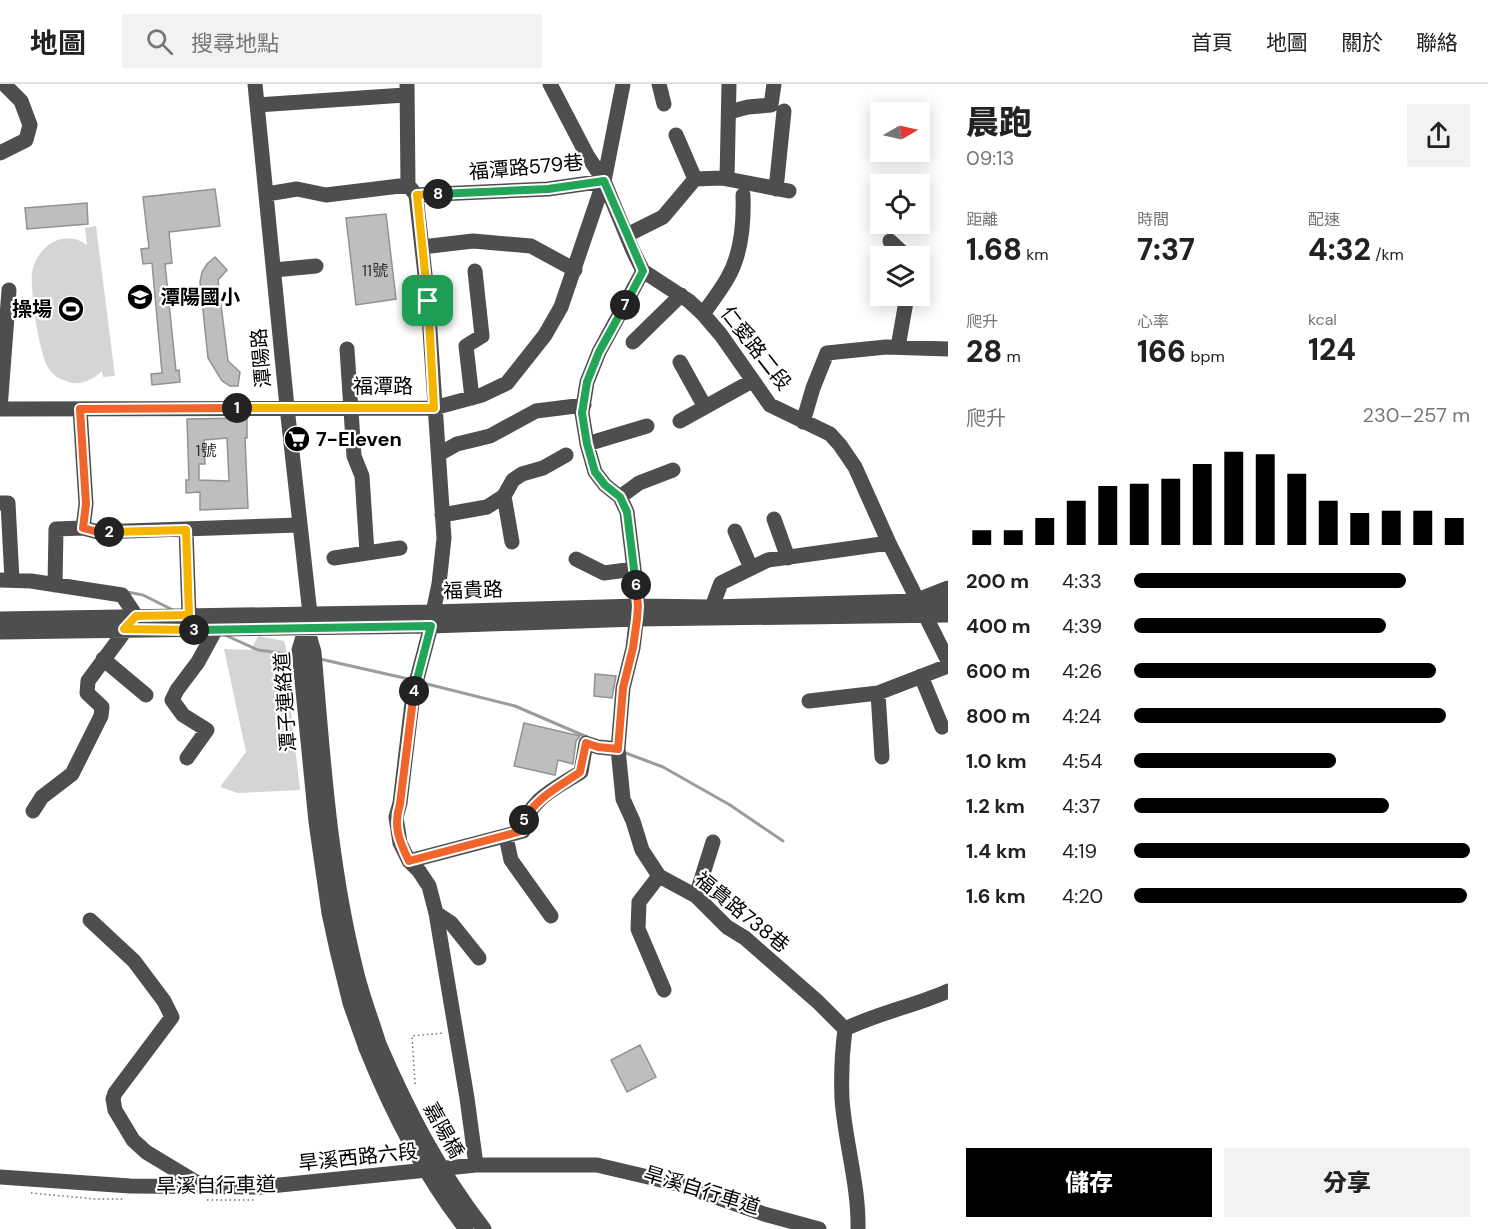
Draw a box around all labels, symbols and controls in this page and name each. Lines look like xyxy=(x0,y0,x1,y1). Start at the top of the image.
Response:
search box xyxy=(122,14,542,68)
text: 地圖 xyxy=(30,25,86,62)
icon: search xyxy=(143,25,176,58)
text: 搜尋地點 xyxy=(191,29,279,58)
text: 首頁 xyxy=(1191,29,1233,57)
text: 地圖 xyxy=(1266,29,1308,57)
text: 關於 xyxy=(1341,29,1383,57)
text: 聯絡 xyxy=(1416,29,1458,57)
text: 晨跑 xyxy=(966,101,1032,144)
north arrow xyxy=(870,102,930,162)
map controls xyxy=(870,102,930,306)
button: share xyxy=(1407,104,1470,167)
text: 09:13 xyxy=(966,145,1014,171)
street label: 福潭路579巷 xyxy=(468,149,584,185)
button: locate xyxy=(870,174,930,234)
pin: 8 xyxy=(423,179,453,209)
text: 8 xyxy=(433,183,443,204)
text: 距離 xyxy=(966,209,998,230)
text: 時間 xyxy=(1137,209,1169,230)
text: 配速 xyxy=(1308,209,1340,230)
text: 1.68 xyxy=(966,230,1022,269)
text: 7:37 xyxy=(1137,230,1195,269)
text: 4:32 xyxy=(1308,230,1371,269)
text: km xyxy=(1022,244,1049,265)
text: /km xyxy=(1371,244,1404,265)
button: layers xyxy=(870,246,930,306)
house number: 11號 xyxy=(362,260,388,281)
pin xyxy=(402,275,453,326)
school or university icon: 潭陽國小 xyxy=(125,282,155,312)
place label: 潭陽國小 xyxy=(160,284,240,310)
icon: arrive xyxy=(411,284,444,317)
pin: 7 xyxy=(610,290,640,320)
sports icon: 操場 xyxy=(56,294,86,324)
text: 7 xyxy=(621,294,629,315)
place label: 操場 xyxy=(12,296,52,322)
street label: 仁愛路二段 xyxy=(715,301,797,395)
text: kcal xyxy=(1308,309,1337,330)
text: 爬升 xyxy=(966,311,998,332)
text: 心率 xyxy=(1137,311,1169,332)
street label: 潭陽路 xyxy=(245,327,277,389)
text: 124 xyxy=(1308,330,1356,369)
text: 28 xyxy=(966,332,1002,371)
text: 166 xyxy=(1137,332,1186,371)
text: m xyxy=(1002,346,1021,367)
text: bpm xyxy=(1186,346,1225,367)
street label: 福潭路 xyxy=(353,373,413,399)
pin: 1 xyxy=(222,393,252,423)
text: 1 xyxy=(234,397,240,418)
text: 230–257 m xyxy=(1362,402,1470,428)
text: 爬升 xyxy=(966,405,1006,431)
supermarket icon: 7-Eleven xyxy=(282,424,312,454)
place label: 7-Eleven xyxy=(316,426,402,452)
house number: 1號 xyxy=(196,440,217,461)
pin: 2 xyxy=(94,517,124,547)
text: 2 xyxy=(104,521,114,542)
text: 200 m xyxy=(966,568,1029,594)
text: 4:33 xyxy=(1062,568,1102,594)
pin: 6 xyxy=(621,570,651,600)
text: 6 xyxy=(631,574,641,595)
street label: 福貴路 xyxy=(443,576,503,604)
text: 400 m xyxy=(966,613,1031,639)
text: 4:39 xyxy=(1062,613,1102,639)
pin: 3 xyxy=(179,615,209,645)
text: 3 xyxy=(189,619,199,640)
street label: 潭子連絡道 xyxy=(269,651,301,753)
text: 600 m xyxy=(966,658,1030,684)
text: 4:26 xyxy=(1062,658,1102,684)
pin: 4 xyxy=(399,676,429,706)
text: 4 xyxy=(409,680,419,701)
text: 800 m xyxy=(966,703,1030,729)
text: 4:24 xyxy=(1062,703,1102,729)
text: 1.0 km xyxy=(966,748,1027,774)
text: 4:54 xyxy=(1062,748,1103,774)
text: 1.2 km xyxy=(966,793,1025,819)
text: 4:37 xyxy=(1062,793,1100,819)
pin: 5 xyxy=(509,805,539,835)
text: 5 xyxy=(519,809,529,830)
text: 1.4 km xyxy=(966,838,1026,864)
text: 4:19 xyxy=(1062,838,1097,864)
street label: 福貴路738巷 xyxy=(689,866,795,958)
text: 1.6 km xyxy=(966,883,1025,909)
text: 4:20 xyxy=(1062,883,1103,909)
street label: 嘉陽橋 xyxy=(418,1097,470,1163)
street label: 旱溪西路六段 xyxy=(297,1138,419,1176)
button: 儲存 xyxy=(966,1148,1212,1217)
button: 分享 xyxy=(1224,1148,1470,1217)
street label: 旱溪自行車道 xyxy=(641,1160,763,1220)
street label: 旱溪自行車道 xyxy=(156,1171,276,1199)

